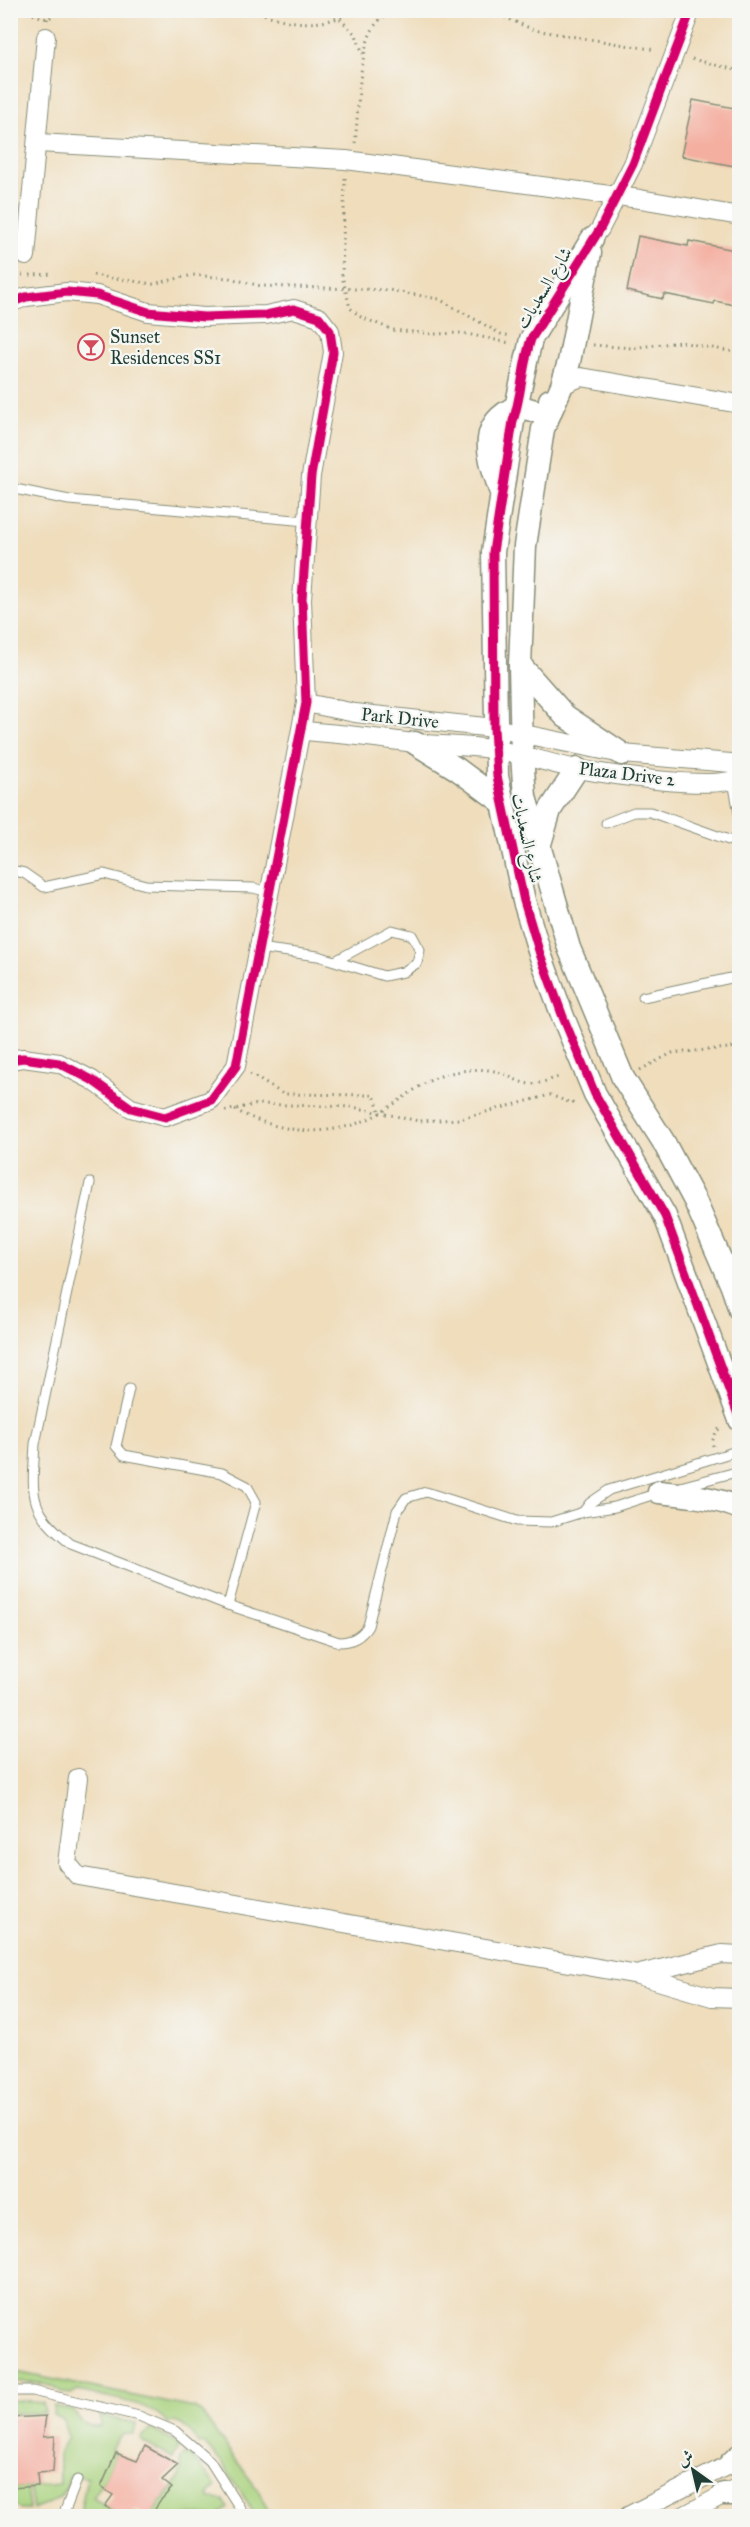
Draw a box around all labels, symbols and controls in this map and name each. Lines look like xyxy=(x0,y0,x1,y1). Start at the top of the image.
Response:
street label: شارع السعديات xyxy=(511,243,580,335)
place label: Sunset Residences SS1 xyxy=(110,326,221,369)
bar icon: Sunset Residences SS1 xyxy=(76,332,106,362)
street label: Park Drive xyxy=(360,703,440,733)
street label: Plaza Drive 2 xyxy=(578,757,677,791)
street label: شارع السعديات xyxy=(503,791,547,886)
north arrow xyxy=(663,2440,723,2500)
text: ش xyxy=(673,2446,697,2470)

